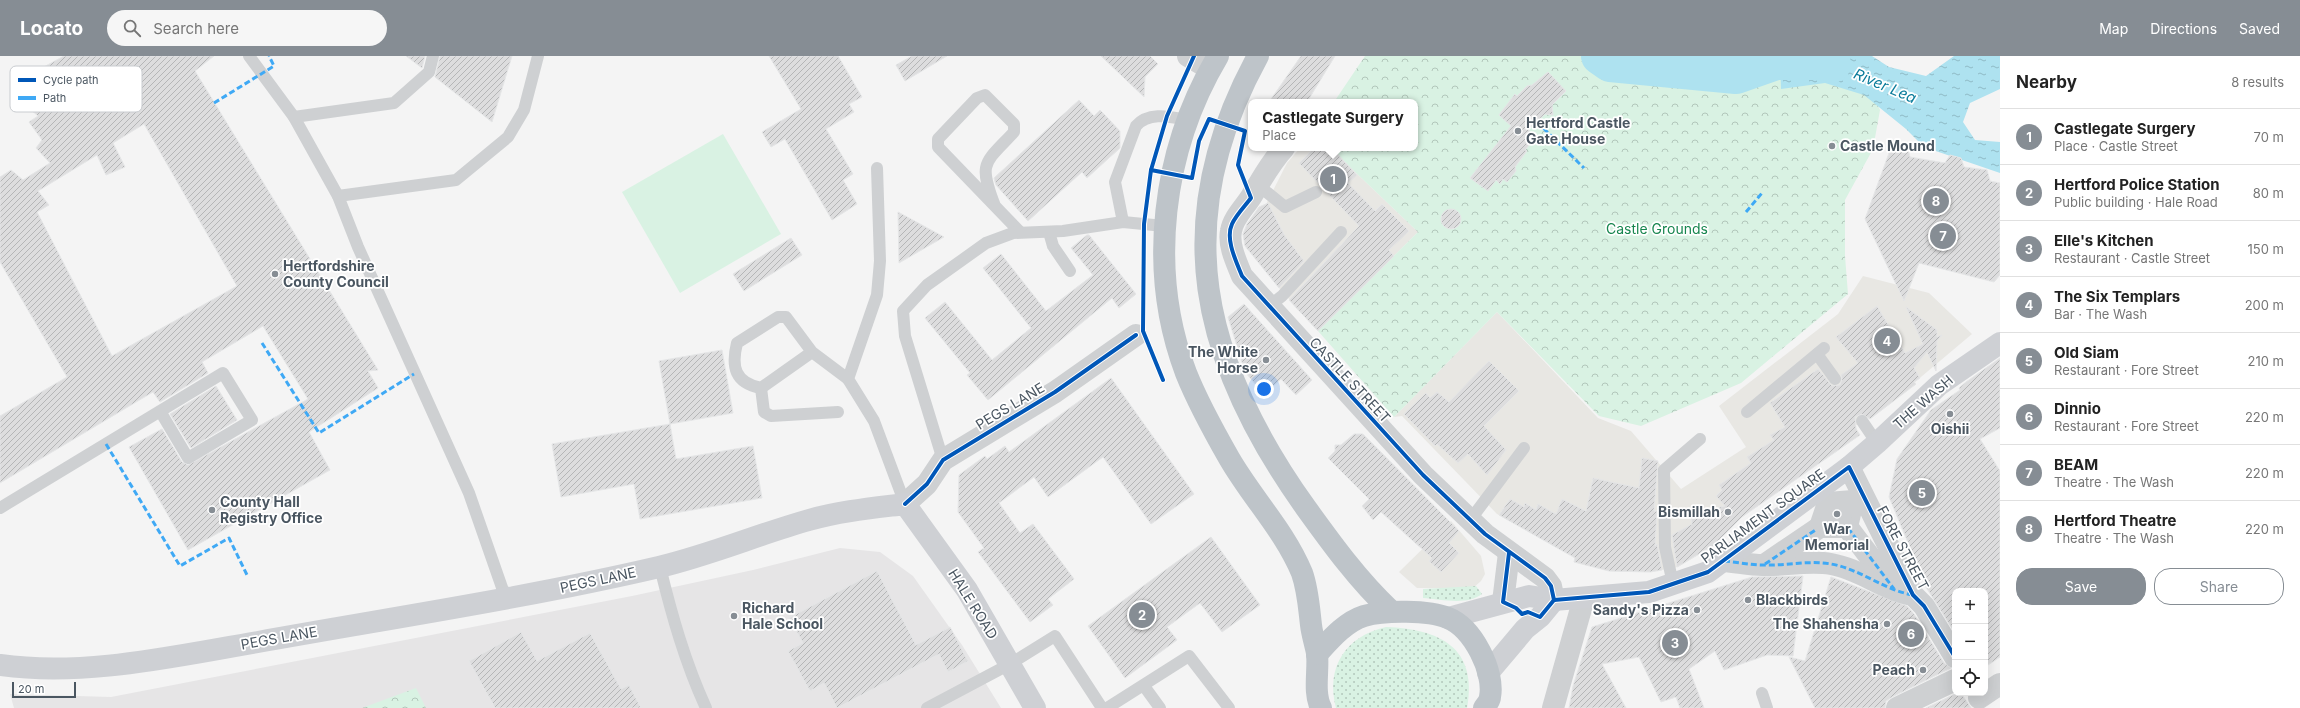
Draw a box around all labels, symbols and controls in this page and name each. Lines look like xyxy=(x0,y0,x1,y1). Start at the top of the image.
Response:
search box xyxy=(107,10,387,46)
text: Locato xyxy=(20,17,83,40)
icon: search xyxy=(121,17,143,39)
text: Search here xyxy=(153,19,239,38)
text: Map xyxy=(2099,20,2128,37)
text: Directions xyxy=(2150,20,2217,37)
text: Saved xyxy=(2239,20,2280,37)
water label: River Lea xyxy=(1851,64,1919,107)
legend xyxy=(10,66,142,112)
text: Nearby xyxy=(2016,72,2077,92)
text: Cycle path xyxy=(43,73,99,87)
text: 8 results xyxy=(2231,74,2284,90)
text: Path xyxy=(43,91,66,105)
popup xyxy=(1248,99,1418,151)
text: Castlegate Surgery xyxy=(1262,108,1404,127)
place label: Hertford Castle Gate House xyxy=(1526,114,1630,147)
text: Castlegate Surgery xyxy=(2054,119,2195,138)
marker: Hertford Castle Gate House xyxy=(1513,126,1523,136)
text: Place xyxy=(1262,127,1296,143)
text: 1 xyxy=(2026,129,2032,145)
text: 70 m xyxy=(2254,129,2284,145)
place label: Castle Mound xyxy=(1840,137,1935,154)
text: Place · Castle Street xyxy=(2054,138,2178,154)
marker: Castle Mound xyxy=(1827,141,1837,151)
pin: 1 xyxy=(1320,164,1346,194)
text: Hertford Police Station xyxy=(2054,175,2220,194)
text: 2 xyxy=(2025,185,2033,201)
text: 80 m xyxy=(2253,185,2284,201)
pin: 8 xyxy=(1923,186,1949,216)
text: Public building · Hale Road xyxy=(2054,194,2218,210)
park label: Castle Grounds xyxy=(1606,220,1708,237)
pin: 7 xyxy=(1930,221,1956,251)
text: Elle's Kitchen xyxy=(2054,231,2154,250)
text: 3 xyxy=(2025,241,2033,257)
text: 150 m xyxy=(2248,241,2284,257)
text: Restaurant · Castle Street xyxy=(2054,250,2210,266)
place label: Hertfordshire County Council xyxy=(283,257,389,290)
marker: Hertfordshire County Council xyxy=(270,269,280,279)
text: The Six Templars xyxy=(2054,287,2180,306)
text: 4 xyxy=(2025,297,2033,313)
text: 200 m xyxy=(2245,297,2284,313)
text: Bar · The Wash xyxy=(2054,306,2147,322)
pin: 4 xyxy=(1874,326,1900,356)
street label: CASTLE STREET xyxy=(1306,333,1394,426)
place label: The White Horse xyxy=(1188,343,1258,376)
text: Old Siam xyxy=(2054,343,2119,362)
text: 5 xyxy=(2025,353,2033,369)
text: 210 m xyxy=(2248,353,2284,369)
marker: The White Horse xyxy=(1261,355,1271,365)
text: Restaurant · Fore Street xyxy=(2054,362,2199,378)
street label: THE WASH xyxy=(1889,371,1956,432)
street label: PEGS LANE xyxy=(972,378,1047,433)
your location xyxy=(1254,379,1274,399)
text: Dinnio xyxy=(2054,399,2101,418)
marker: Oishii xyxy=(1945,409,1955,419)
text: 6 xyxy=(2025,409,2033,425)
text: 220 m xyxy=(2245,409,2284,425)
text: Restaurant · Fore Street xyxy=(2054,418,2199,434)
place label: Oishii xyxy=(1931,420,1970,437)
text: BEAM xyxy=(2054,455,2098,474)
street label: PARLIAMENT SQUARE xyxy=(1697,465,1828,566)
text: 7 xyxy=(2025,465,2033,481)
text: 220 m xyxy=(2245,465,2284,481)
text: Theatre · The Wash xyxy=(2054,474,2174,490)
pin: 5 xyxy=(1909,478,1935,508)
place label: County Hall Registry Office xyxy=(220,493,322,526)
place label: Bismillah xyxy=(1658,503,1720,520)
street label: FORE STREET xyxy=(1874,503,1933,593)
marker: County Hall Registry Office xyxy=(207,505,217,515)
marker: Bismillah xyxy=(1723,507,1733,517)
marker: War Memorial xyxy=(1832,509,1842,519)
text: Hertford Theatre xyxy=(2054,511,2176,530)
place label: War Memorial xyxy=(1805,520,1869,553)
text: 8 xyxy=(2025,521,2033,537)
text: 220 m xyxy=(2245,521,2284,537)
text: Theatre · The Wash xyxy=(2054,530,2174,546)
street label: PEGS LANE xyxy=(558,563,637,596)
street label: HALE ROAD xyxy=(945,566,1002,642)
button: Save xyxy=(2016,568,2146,605)
button: Share xyxy=(2154,568,2284,605)
map controls xyxy=(1952,588,1988,696)
button: + xyxy=(1952,588,1988,624)
place label: Blackbirds xyxy=(1756,591,1828,608)
marker: Blackbirds xyxy=(1743,595,1753,605)
place label: Richard Hale School xyxy=(742,599,823,632)
pin: 2 xyxy=(1129,600,1155,630)
place label: Sandy's Pizza xyxy=(1593,601,1689,618)
marker: Sandy's Pizza xyxy=(1692,605,1702,615)
marker: Richard Hale School xyxy=(729,611,739,621)
place label: The Shahensha xyxy=(1773,615,1879,632)
marker: The Shahensha xyxy=(1882,619,1892,629)
pin: 6 xyxy=(1898,619,1924,649)
street label: PEGS LANE xyxy=(239,622,318,653)
button: − xyxy=(1952,624,1988,660)
pin: 3 xyxy=(1662,628,1688,658)
button: locate xyxy=(1952,660,1988,696)
place label: Peach xyxy=(1872,661,1915,678)
marker: Peach xyxy=(1918,665,1928,675)
scale bar xyxy=(12,680,76,699)
text: 20 m xyxy=(18,682,44,696)

